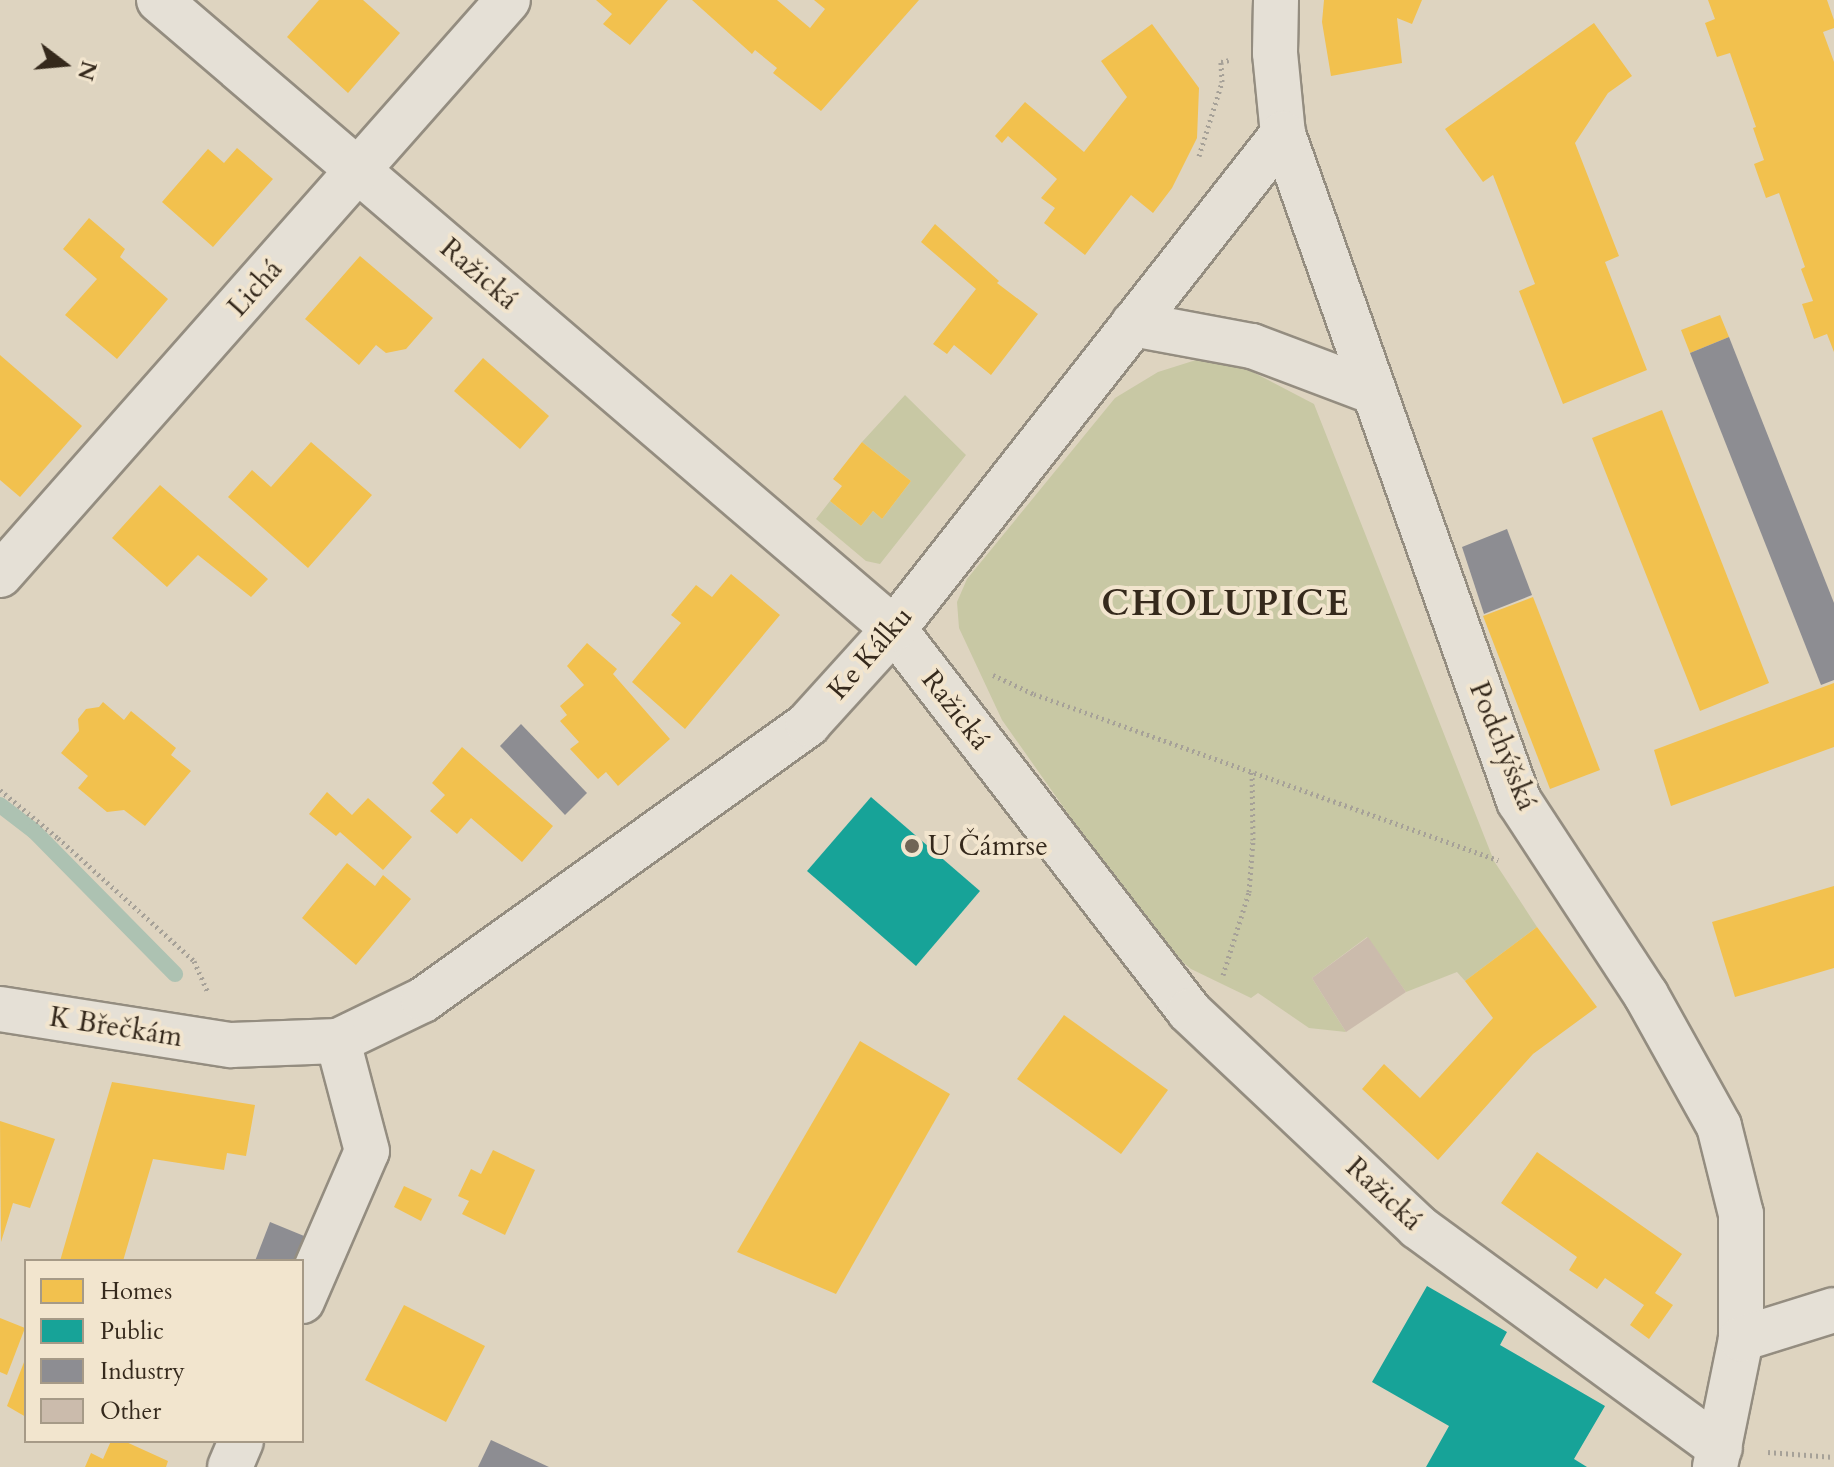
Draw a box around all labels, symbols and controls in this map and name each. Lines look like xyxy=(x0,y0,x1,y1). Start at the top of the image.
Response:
north arrow xyxy=(24,24,104,104)
text: N xyxy=(70,57,104,84)
street label: Ražická xyxy=(433,231,525,317)
street label: Lichá xyxy=(221,253,289,323)
district label: CHOLUPICE xyxy=(1101,582,1351,626)
street label: Ke Kálku xyxy=(821,600,919,706)
street label: Ražická xyxy=(915,664,997,756)
street label: Podchýšská xyxy=(1462,677,1544,815)
place label: U Čámrse xyxy=(928,829,1048,863)
marker: U Čámrse xyxy=(903,837,921,855)
street label: K Břečkám xyxy=(47,1000,185,1054)
street label: Ražická xyxy=(1339,1150,1429,1238)
legend xyxy=(24,1259,304,1443)
text: Homes xyxy=(100,1275,172,1308)
text: Public xyxy=(100,1315,164,1348)
text: Industry xyxy=(100,1355,185,1388)
text: Other xyxy=(100,1395,161,1428)

